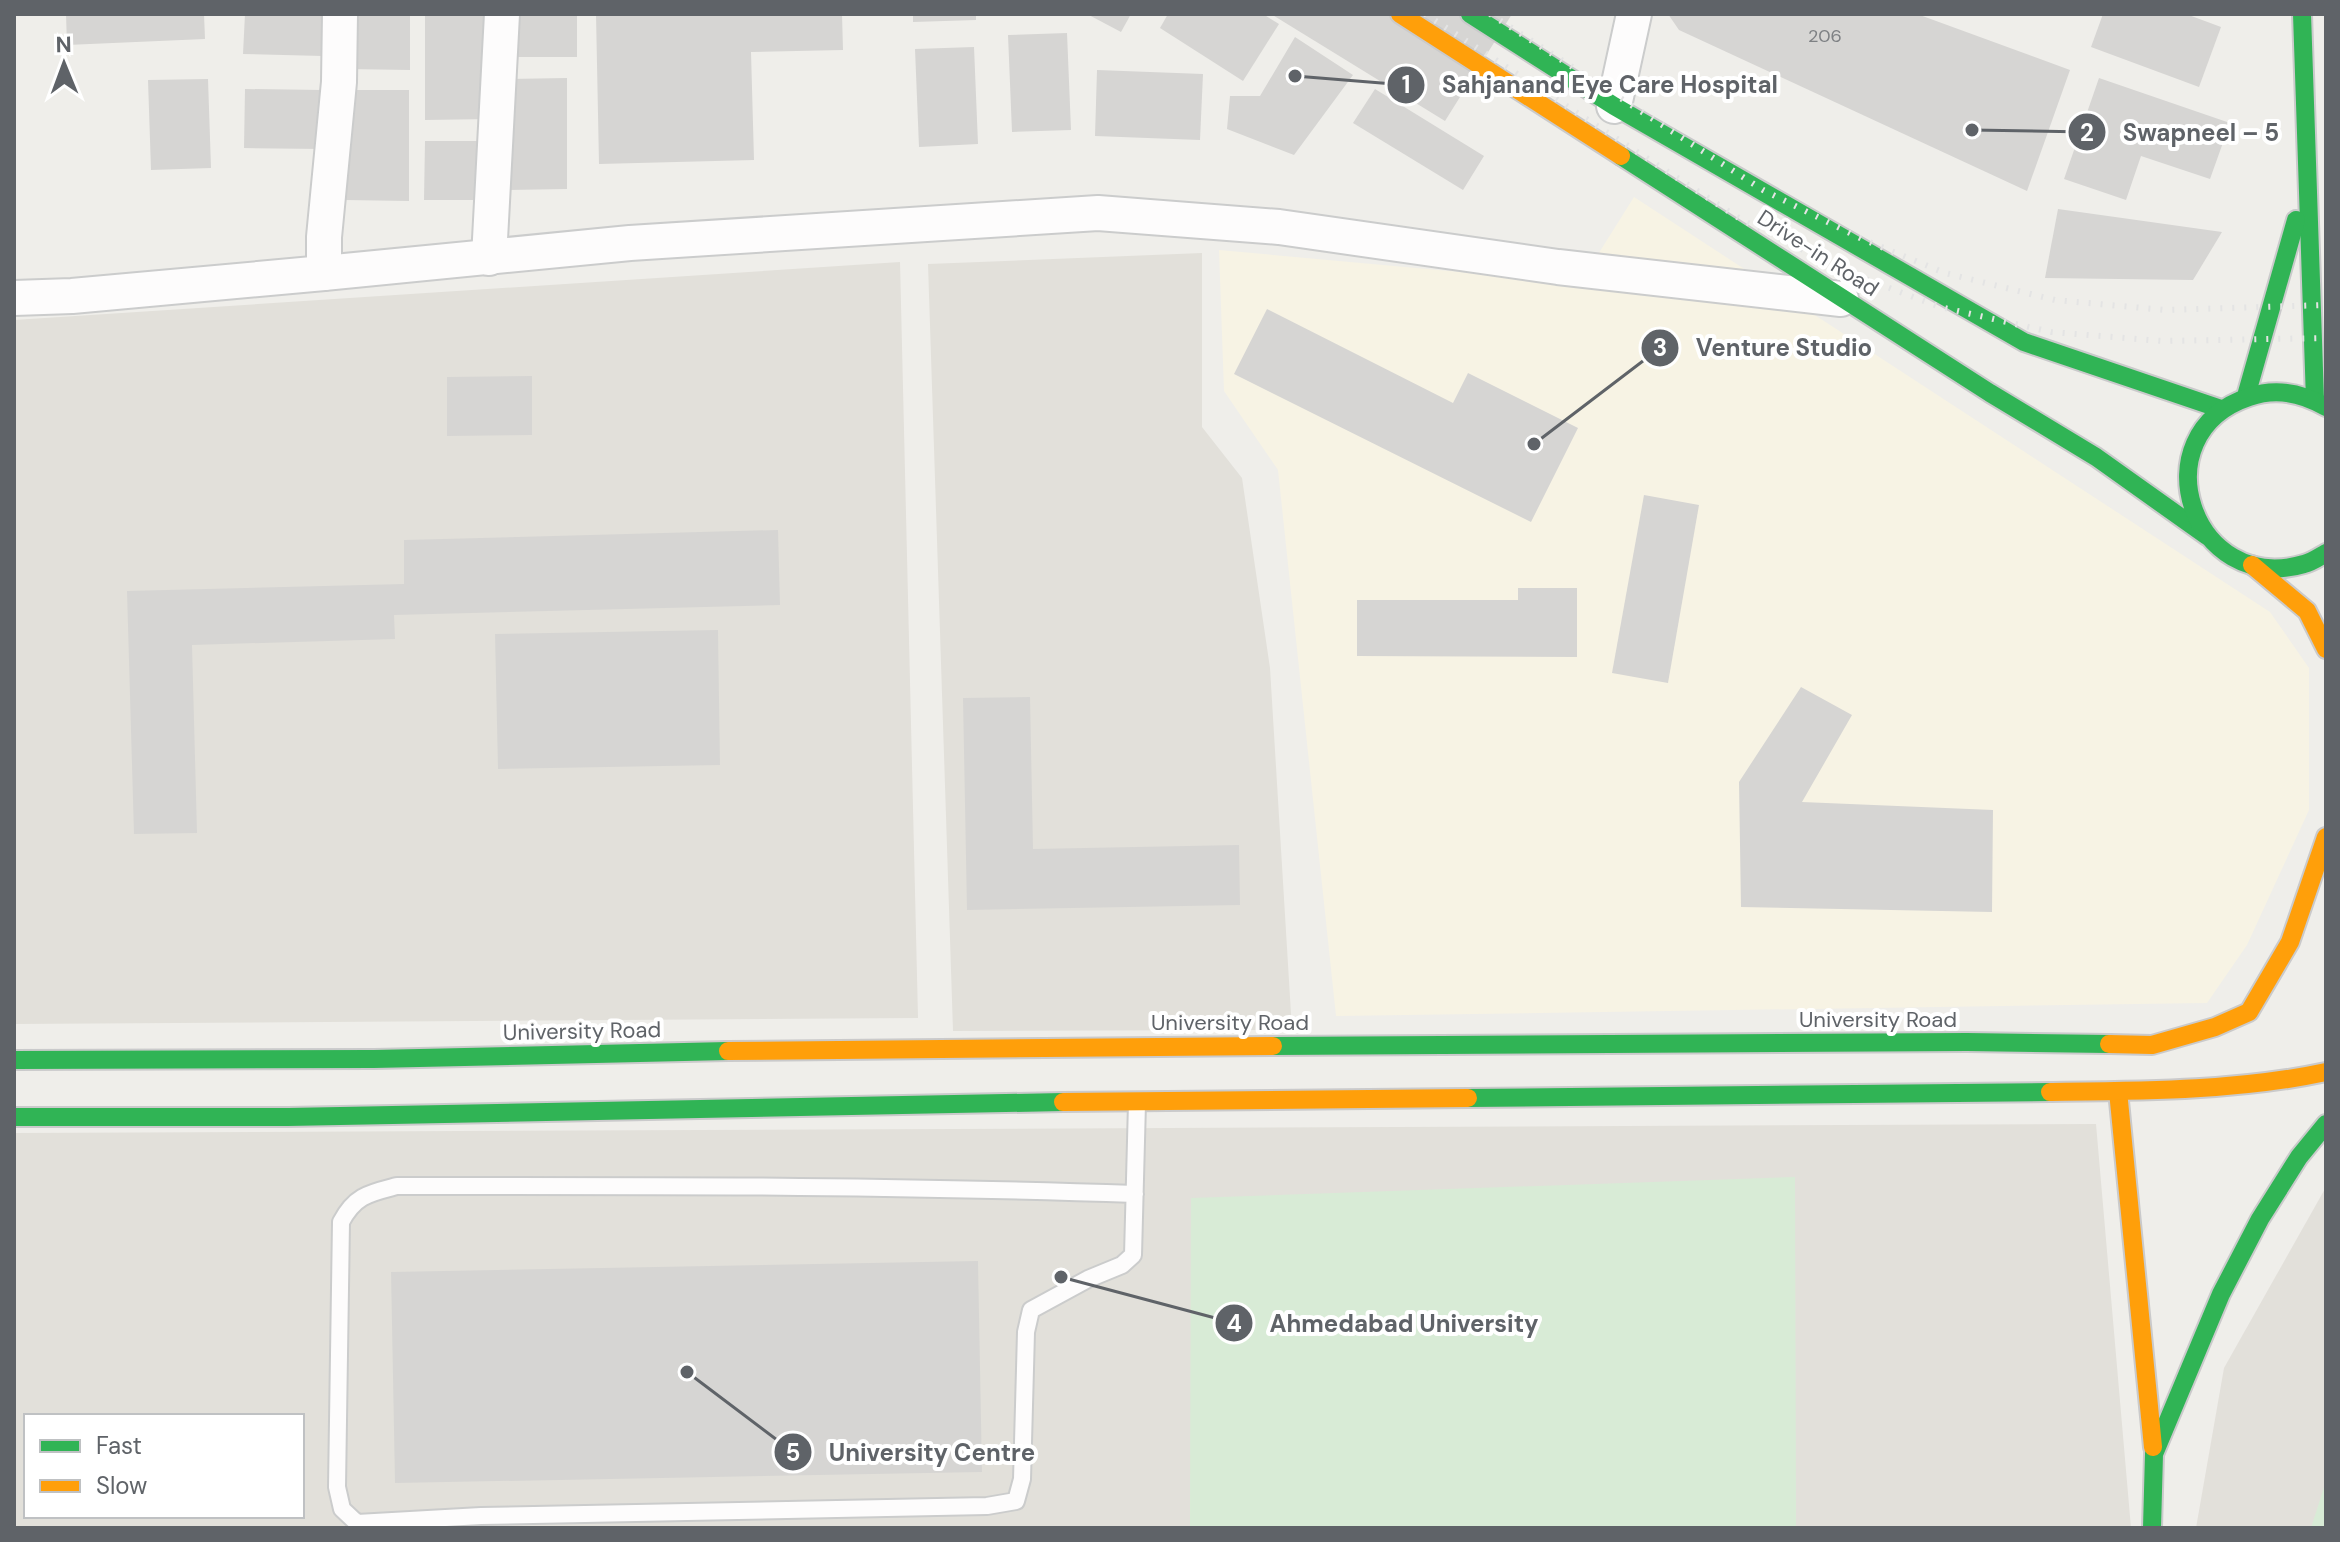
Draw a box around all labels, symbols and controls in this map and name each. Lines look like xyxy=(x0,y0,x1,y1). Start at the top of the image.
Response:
north arrow xyxy=(24,24,104,104)
house number: 206 xyxy=(1808,24,1842,48)
text: N xyxy=(55,30,72,59)
callout: Sahjanand Eye Care Hospital xyxy=(1386,61,1794,109)
text: 1 xyxy=(1402,69,1410,100)
text: Sahjanand Eye Care Hospital xyxy=(1442,69,1778,100)
callout: Swapneel – 5 xyxy=(2067,108,2296,156)
text: 2 xyxy=(2080,117,2094,148)
text: Swapneel – 5 xyxy=(2123,117,2279,148)
street label: Drive-in Road xyxy=(1752,203,1884,303)
callout: Venture Studio xyxy=(1640,324,1889,372)
text: 3 xyxy=(1653,332,1667,363)
text: Venture Studio xyxy=(1696,332,1872,363)
street label: University Road xyxy=(1799,1005,1957,1034)
street label: University Road xyxy=(1151,1008,1309,1037)
street label: University Road xyxy=(503,1015,661,1047)
callout: Ahmedabad University xyxy=(1214,1299,1555,1347)
text: 4 xyxy=(1226,1308,1242,1339)
text: Ahmedabad University xyxy=(1269,1308,1539,1339)
legend xyxy=(24,1414,304,1518)
callout: University Centre xyxy=(773,1428,1051,1476)
text: Fast xyxy=(96,1430,142,1461)
text: 5 xyxy=(786,1437,800,1468)
text: University Centre xyxy=(829,1437,1035,1468)
text: Slow xyxy=(96,1470,147,1501)

